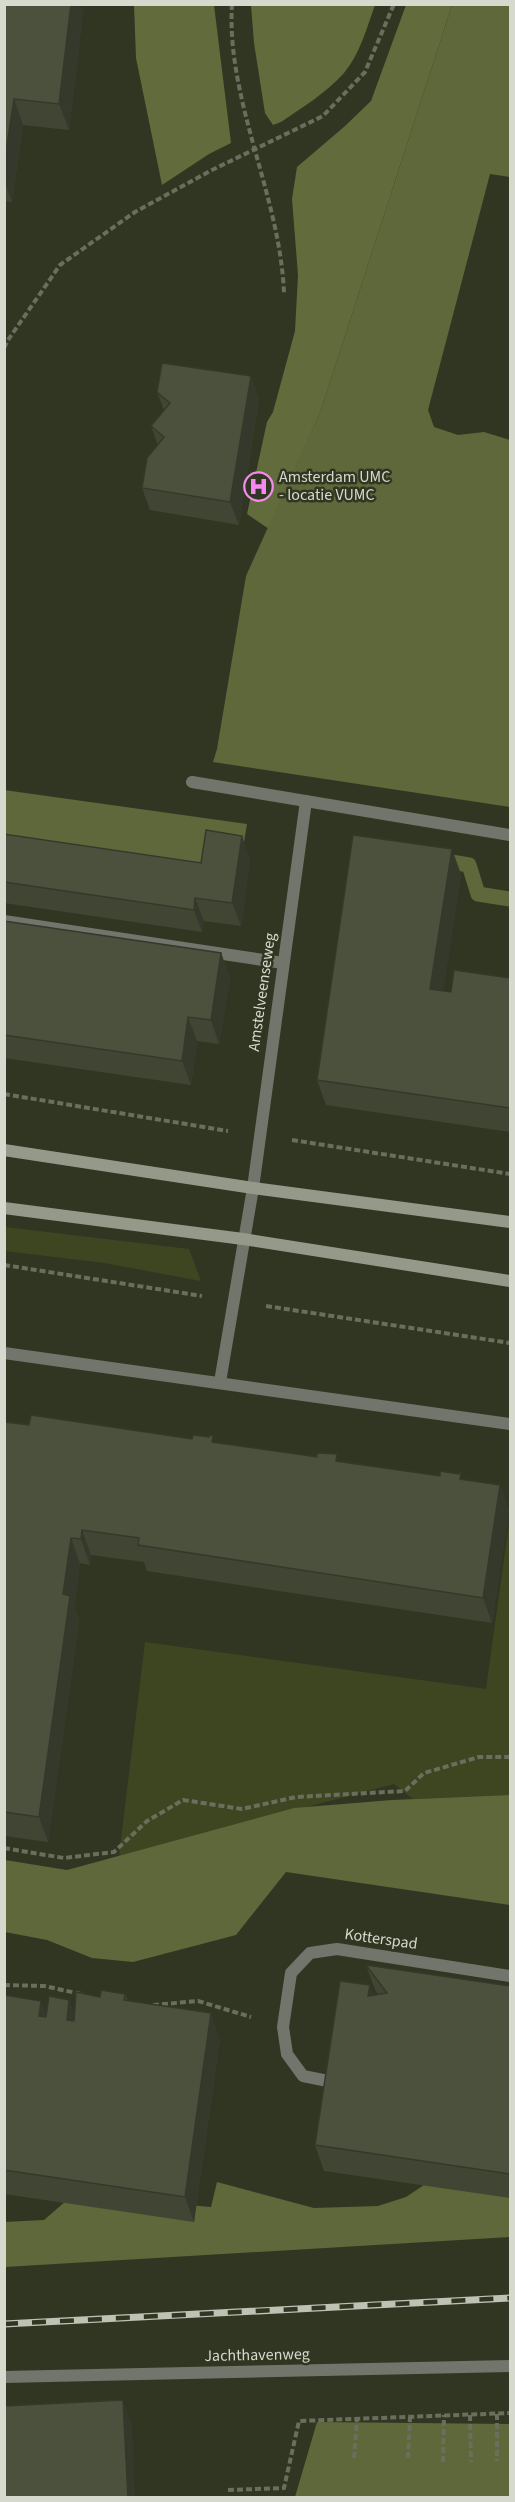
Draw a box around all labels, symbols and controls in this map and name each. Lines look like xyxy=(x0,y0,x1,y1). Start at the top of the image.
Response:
place label: Amsterdam UMC - locatie VUMC xyxy=(279,466,390,506)
hospital icon: Amsterdam UMC - locatie VUMC xyxy=(242,470,274,502)
street label: Amstelveenseweg xyxy=(243,931,281,1053)
street label: Kotterspad xyxy=(343,1923,419,1955)
street label: Jachthavenweg xyxy=(204,2343,310,2367)

